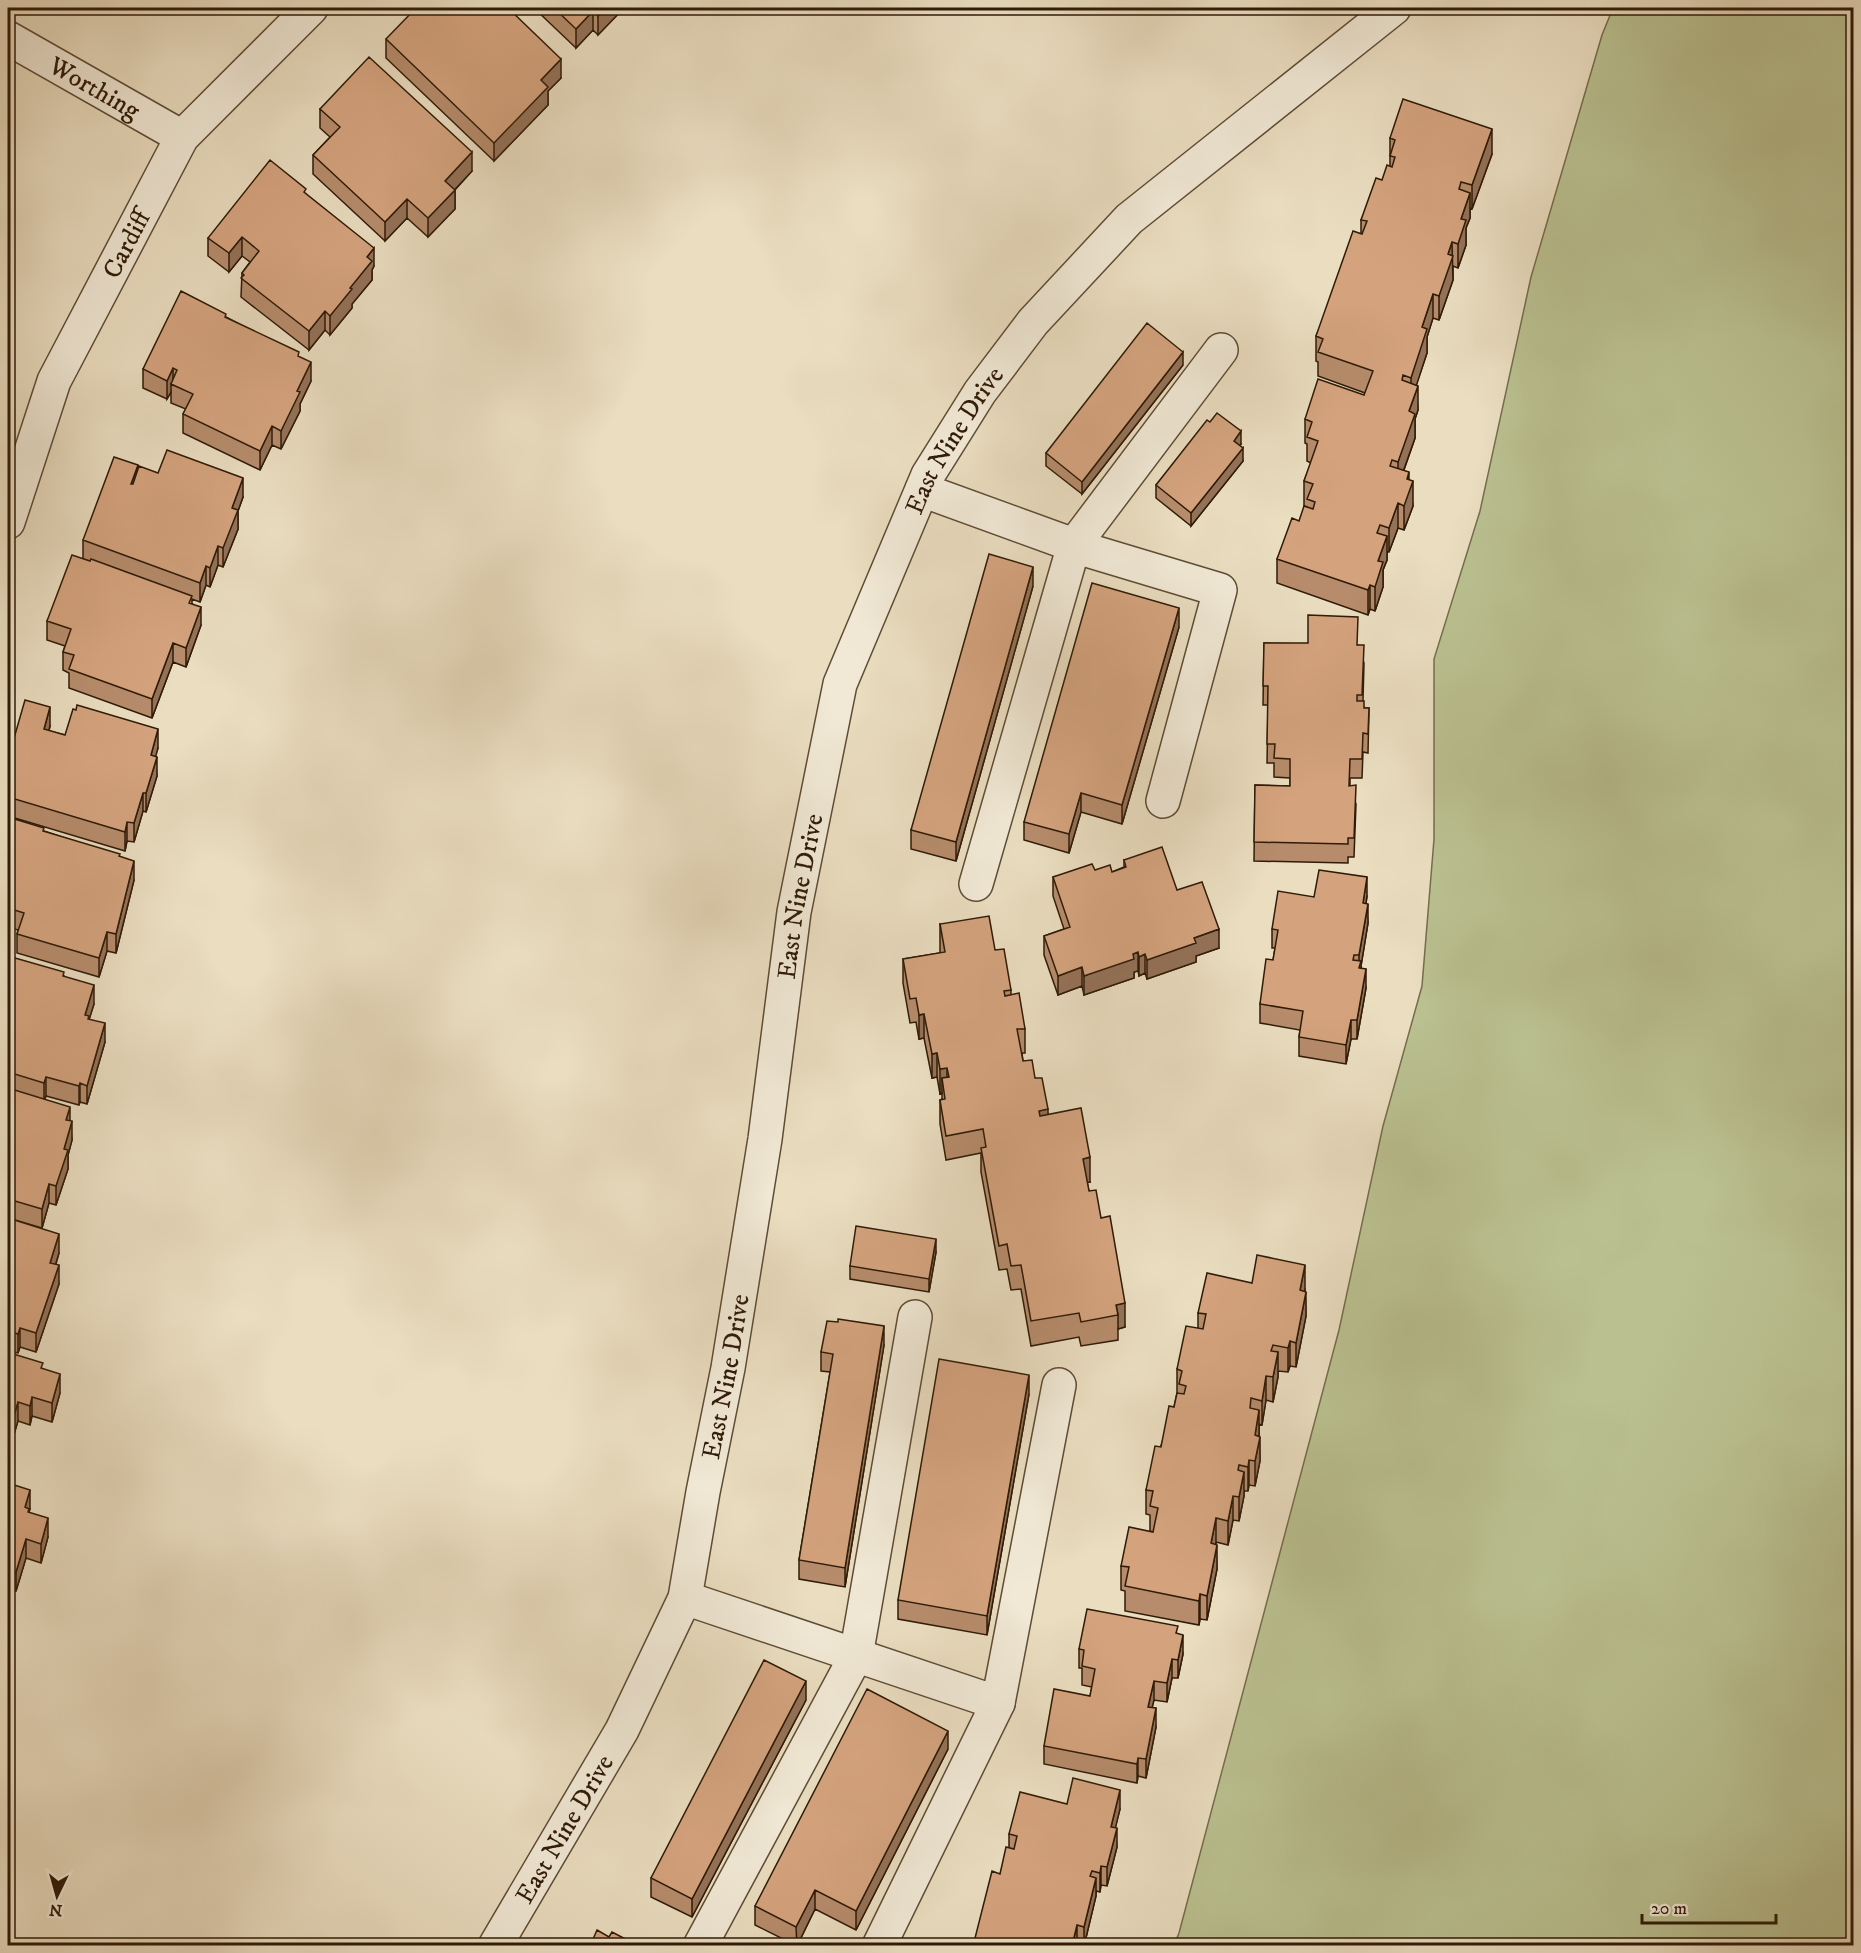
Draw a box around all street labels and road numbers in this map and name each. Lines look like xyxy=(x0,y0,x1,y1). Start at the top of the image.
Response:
street label: Worthing xyxy=(42,49,146,128)
street label: Cardiff xyxy=(96,201,161,284)
street label: East Nine Drive xyxy=(898,360,1012,519)
street label: East Nine Drive xyxy=(771,811,831,981)
street label: East Nine Drive xyxy=(695,1292,758,1462)
street label: East Nine Drive xyxy=(509,1749,622,1910)

